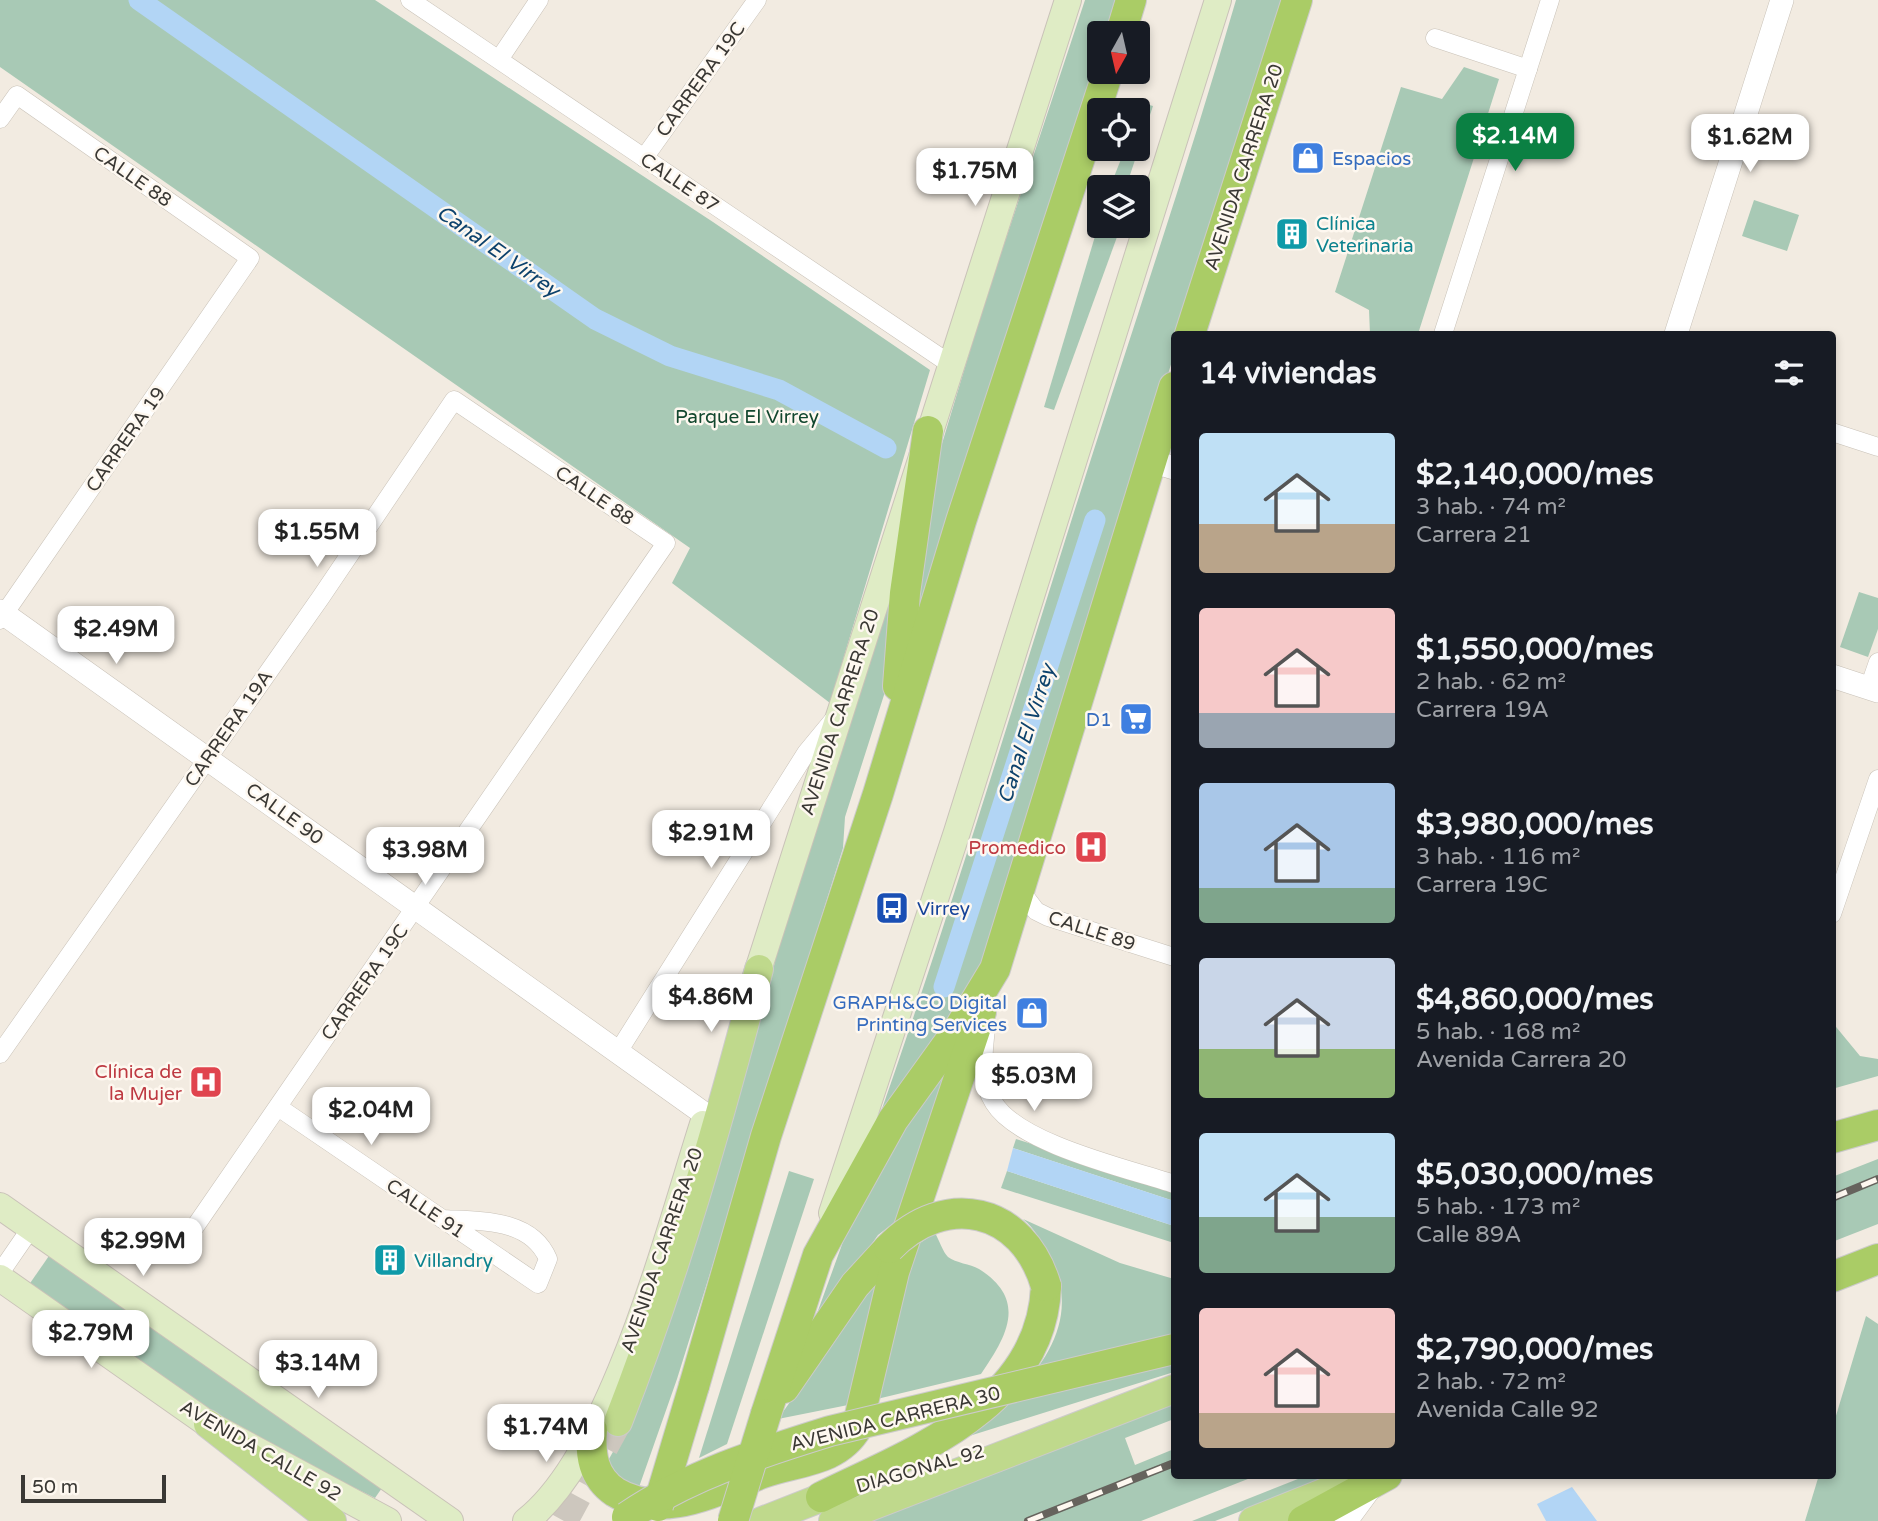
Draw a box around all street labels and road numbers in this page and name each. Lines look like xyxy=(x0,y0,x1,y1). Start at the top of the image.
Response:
street label: CARRERA 19C xyxy=(652,18,750,141)
street label: AVENIDA CARRERA 20 xyxy=(1200,61,1288,273)
street label: CALLE 88 xyxy=(89,142,176,212)
street label: CALLE 87 xyxy=(636,148,723,217)
street label: CARRERA 19 xyxy=(82,383,170,496)
street label: CALLE 88 xyxy=(551,461,638,530)
street label: AVENIDA CARRERA 20 xyxy=(796,606,884,818)
street label: CARRERA 19A xyxy=(180,666,277,791)
street label: CALLE 90 xyxy=(241,778,327,849)
street label: CALLE 89 xyxy=(1045,907,1138,955)
street label: CARRERA 19C xyxy=(317,920,413,1045)
street label: AVENIDA CARRERA 20 xyxy=(616,1145,707,1356)
street label: CALLE 91 xyxy=(382,1174,469,1243)
street label: AVENIDA CARRERA 30 xyxy=(788,1382,1003,1456)
street label: AVENIDA CALLE 92 xyxy=(176,1396,345,1506)
street label: DIAGONAL 92 xyxy=(854,1440,987,1498)

